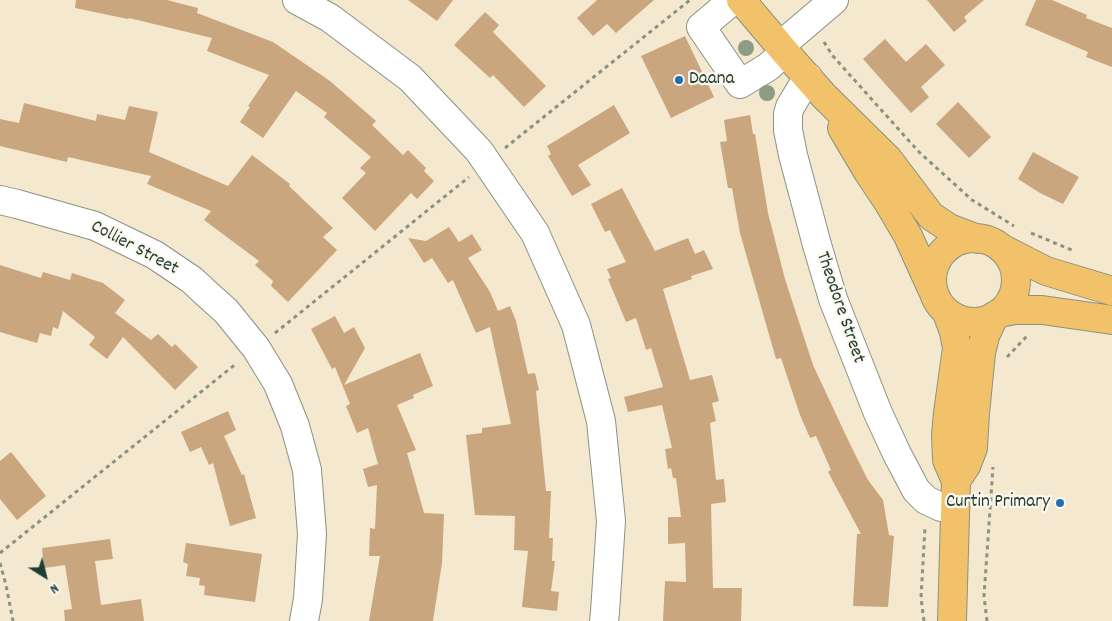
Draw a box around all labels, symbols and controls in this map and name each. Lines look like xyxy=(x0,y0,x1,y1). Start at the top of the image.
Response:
place label: Daana xyxy=(689,69,734,91)
marker: Daana xyxy=(673,74,685,86)
street label: Collier Street xyxy=(86,216,182,282)
street label: Theodore Street xyxy=(809,249,869,367)
place label: Curtin Primary xyxy=(946,492,1050,514)
marker: Curtin Primary xyxy=(1054,497,1066,509)
north arrow xyxy=(20,551,70,601)
text: N xyxy=(45,578,63,598)

